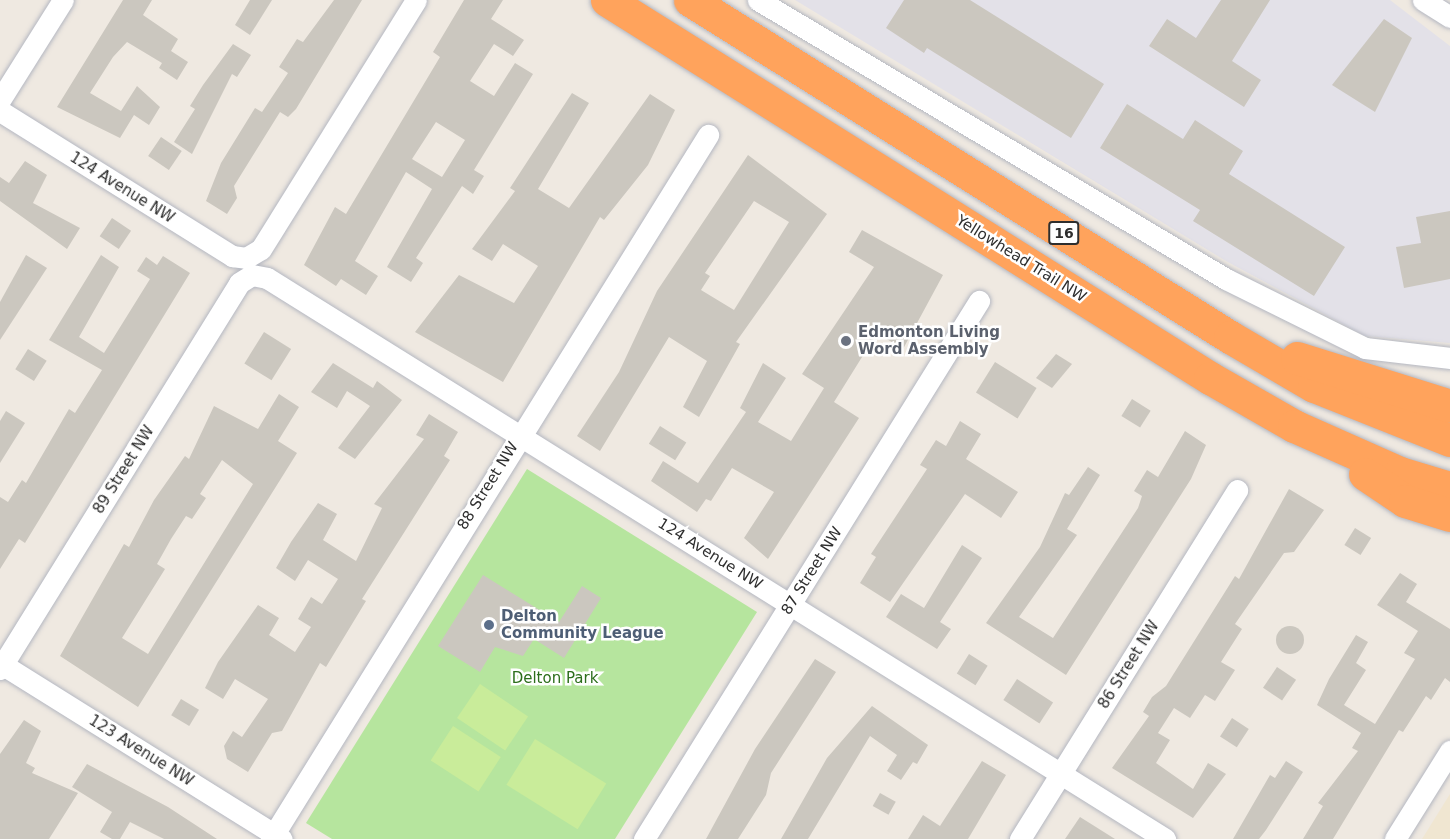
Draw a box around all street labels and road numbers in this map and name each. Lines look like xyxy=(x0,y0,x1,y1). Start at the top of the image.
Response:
street label: 124 Avenue NW xyxy=(66,149,178,227)
street label: Yellowhead Trail NW xyxy=(953,212,1089,306)
road number: 16 xyxy=(1048,222,1080,244)
street label: 89 Street NW xyxy=(90,423,158,517)
street label: 88 Street NW xyxy=(454,439,522,533)
street label: 124 Avenue NW xyxy=(654,515,766,593)
street label: 87 Street NW xyxy=(778,524,846,618)
street label: 86 Street NW xyxy=(1095,618,1163,712)
street label: 123 Avenue NW xyxy=(85,712,197,790)

